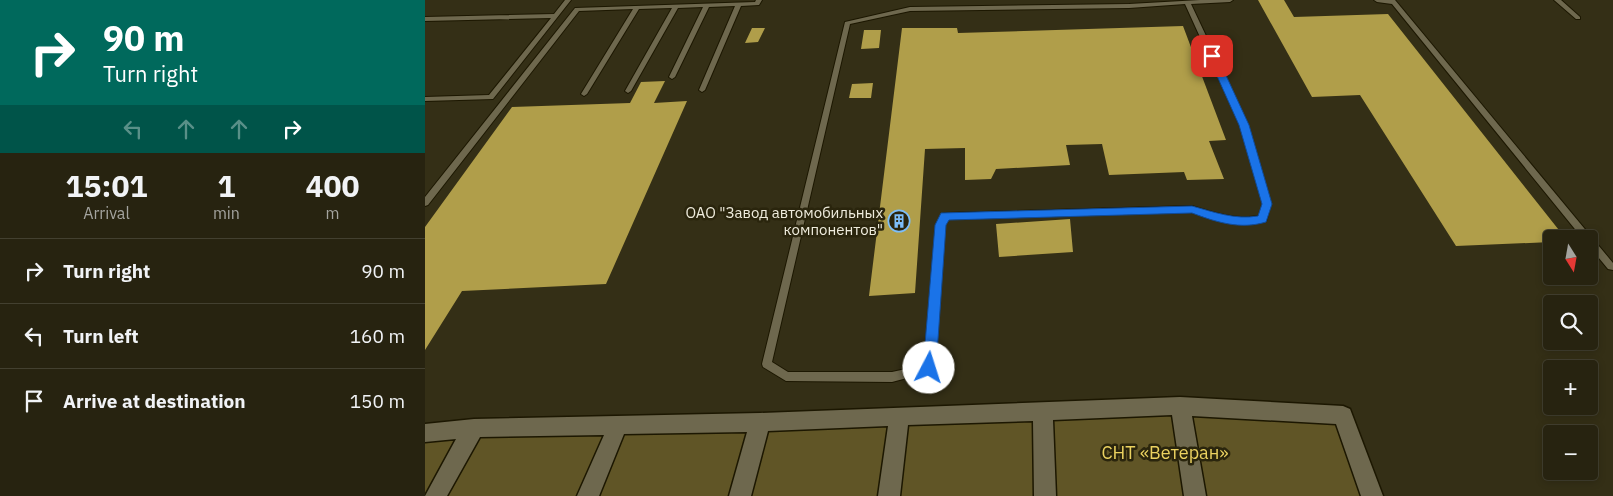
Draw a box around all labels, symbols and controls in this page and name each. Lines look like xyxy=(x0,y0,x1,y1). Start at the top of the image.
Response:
text: 90 m xyxy=(103,15,185,61)
icon: right xyxy=(20,20,85,85)
pin xyxy=(1191,35,1233,77)
icon: arrive xyxy=(1198,42,1226,70)
text: Turn right xyxy=(103,59,198,88)
icon: left xyxy=(119,115,147,143)
icon: ahead xyxy=(172,115,200,143)
icon: ahead xyxy=(225,115,253,143)
icon: right xyxy=(278,115,306,143)
text: 15:01 xyxy=(66,166,147,205)
text: 1 xyxy=(217,166,235,205)
text: 400 xyxy=(305,166,359,205)
text: Arrival xyxy=(83,203,130,223)
text: min xyxy=(213,203,240,223)
text: m xyxy=(325,203,339,223)
place label: ОАО "Завод автомобильных компонентов" xyxy=(685,203,883,239)
building icon: ОАО "Завод автомобильных компонентов" xyxy=(887,209,911,233)
north arrow xyxy=(1543,230,1597,285)
map controls xyxy=(1543,230,1598,480)
icon: right xyxy=(20,257,48,285)
text: Turn right xyxy=(63,259,150,283)
text: 90 m xyxy=(361,259,405,283)
button: search xyxy=(1543,295,1598,350)
icon: left xyxy=(20,322,48,350)
text: Turn left xyxy=(63,324,139,348)
text: 160 m xyxy=(350,324,405,348)
position arrow xyxy=(902,341,954,393)
button: + xyxy=(1543,360,1598,415)
icon: arrive xyxy=(20,387,48,415)
text: Arrive at destination xyxy=(63,389,246,413)
text: 150 m xyxy=(350,389,405,413)
button: − xyxy=(1543,425,1598,480)
park label: СНТ «Ветеран» xyxy=(1101,441,1229,464)

